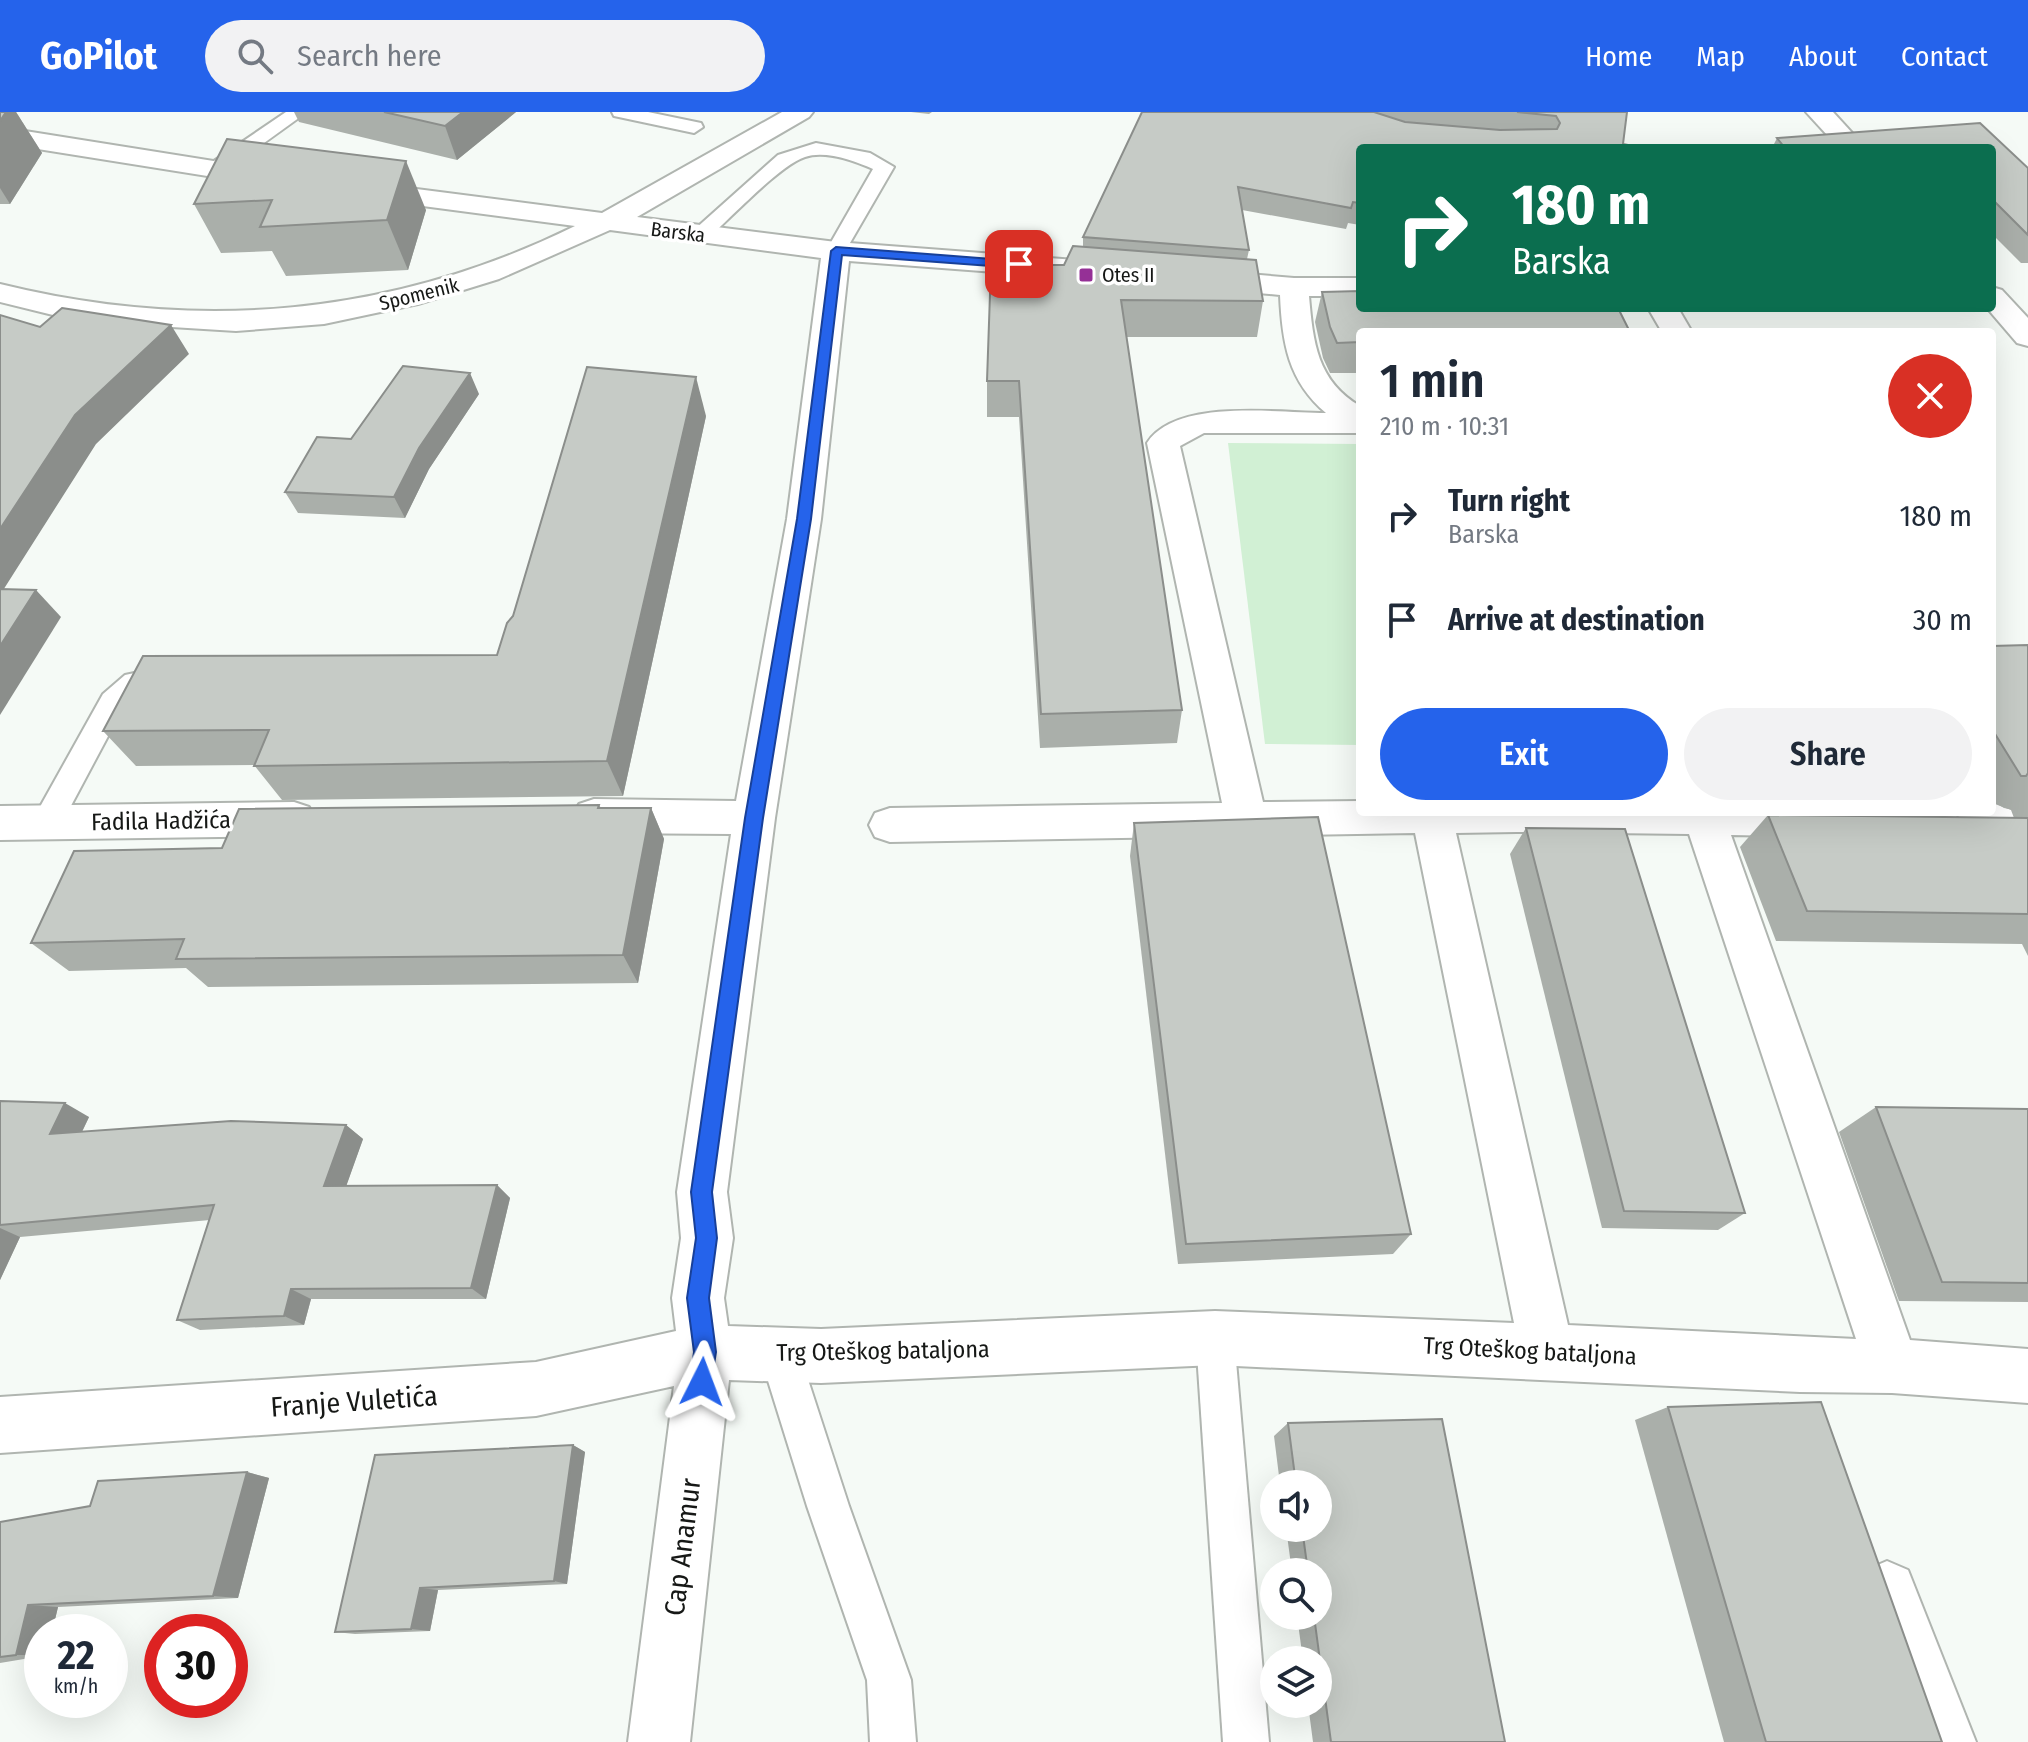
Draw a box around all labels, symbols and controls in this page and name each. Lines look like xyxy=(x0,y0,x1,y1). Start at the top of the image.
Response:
search box xyxy=(205,20,765,92)
text: GoPilot xyxy=(40,33,157,79)
icon: search xyxy=(233,34,277,78)
text: Search here xyxy=(297,38,442,74)
text: Home xyxy=(1585,40,1652,73)
text: Map xyxy=(1696,40,1745,73)
text: About xyxy=(1789,40,1857,73)
text: Contact xyxy=(1901,40,1988,73)
text: 180 m xyxy=(1512,172,1650,239)
icon: right xyxy=(1380,176,1484,280)
street label: Barska xyxy=(649,217,707,247)
pin xyxy=(985,230,1053,298)
text: Barska xyxy=(1512,240,1611,284)
icon: arrive xyxy=(997,242,1041,286)
place label: Otes II xyxy=(1102,263,1154,287)
marker: Otes II xyxy=(1077,266,1095,284)
street label: Spomenik xyxy=(377,272,462,315)
text: 1 min xyxy=(1380,352,1485,410)
button: close xyxy=(1888,354,1972,438)
text: 210 m · 10:31 xyxy=(1380,411,1509,442)
text: Turn right xyxy=(1448,483,1570,519)
icon: right xyxy=(1380,494,1424,538)
text: 180 m xyxy=(1900,498,1972,534)
text: Barska xyxy=(1448,519,1519,550)
icon: arrive xyxy=(1380,598,1424,642)
text: Arrive at destination xyxy=(1448,602,1705,638)
text: 30 m xyxy=(1913,602,1972,638)
button: Exit xyxy=(1380,708,1668,800)
button: Share xyxy=(1684,708,1972,800)
street label: Fadila Hadžića xyxy=(91,806,231,836)
street label: Trg Oteškog bataljona xyxy=(1423,1331,1637,1371)
street label: Trg Oteškog bataljona xyxy=(776,1335,990,1367)
position arrow xyxy=(660,1340,744,1424)
street label: Franje Vuletića xyxy=(269,1379,439,1424)
map controls xyxy=(1260,1470,1332,1718)
button: sound xyxy=(1260,1470,1332,1542)
street label: Cap Anamur xyxy=(658,1476,707,1618)
button: search xyxy=(1260,1558,1332,1630)
speed limit sign: 30 xyxy=(144,1614,248,1718)
text: 22 xyxy=(57,1632,95,1680)
button: layers xyxy=(1260,1646,1332,1718)
text: km/h xyxy=(54,1674,98,1698)

